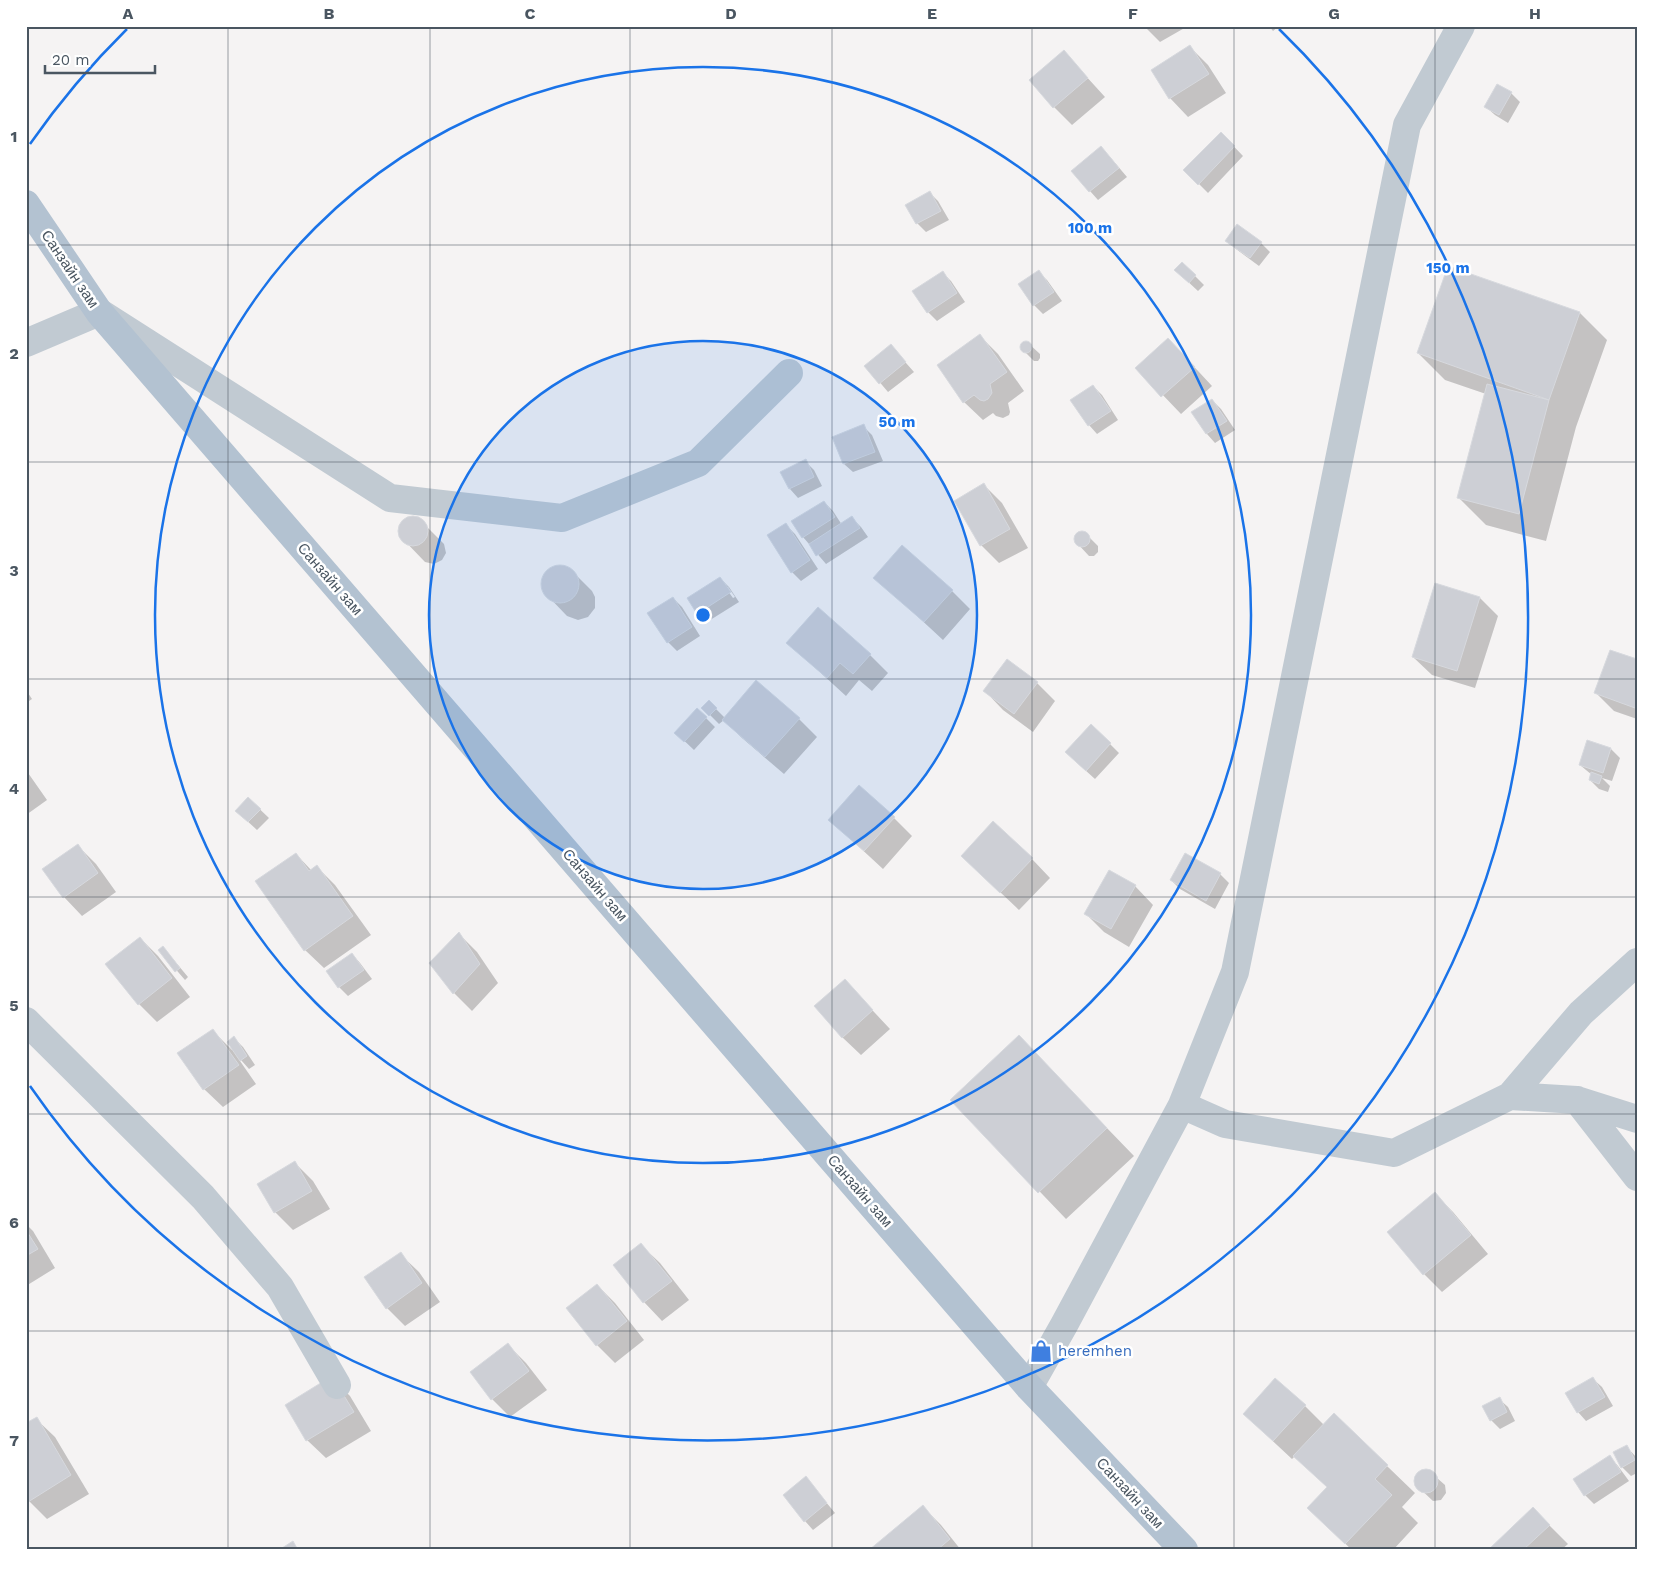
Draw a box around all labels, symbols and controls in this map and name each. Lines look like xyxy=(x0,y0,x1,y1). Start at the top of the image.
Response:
text: A xyxy=(123,4,134,23)
text: B xyxy=(324,4,335,23)
text: C xyxy=(525,4,536,23)
text: D xyxy=(725,4,737,23)
text: E xyxy=(927,4,937,23)
text: F xyxy=(1128,4,1138,23)
text: G xyxy=(1328,4,1340,23)
text: H xyxy=(1529,4,1541,23)
scale bar xyxy=(45,42,155,74)
text: 20 m xyxy=(52,51,90,69)
text: 1 xyxy=(11,127,17,146)
text: 100 m xyxy=(1068,219,1112,237)
street label: Санзайн зам xyxy=(37,227,103,311)
text: 150 m xyxy=(1426,259,1470,277)
text: 2 xyxy=(9,344,19,363)
text: 50 m xyxy=(879,413,915,431)
street label: Санзайн зам xyxy=(294,539,366,619)
text: 3 xyxy=(9,561,19,580)
centre of rings xyxy=(694,606,712,624)
text: 4 xyxy=(9,779,19,798)
street label: Санзайн зам xyxy=(559,845,631,925)
text: 5 xyxy=(9,996,19,1015)
street label: Санзайн зам xyxy=(824,1151,896,1231)
text: 6 xyxy=(9,1213,19,1232)
shop icon: heremhen xyxy=(1028,1338,1054,1364)
place label: heremhen xyxy=(1058,1342,1132,1360)
text: 7 xyxy=(9,1431,19,1450)
street label: Санзайн зам xyxy=(1093,1454,1167,1532)

